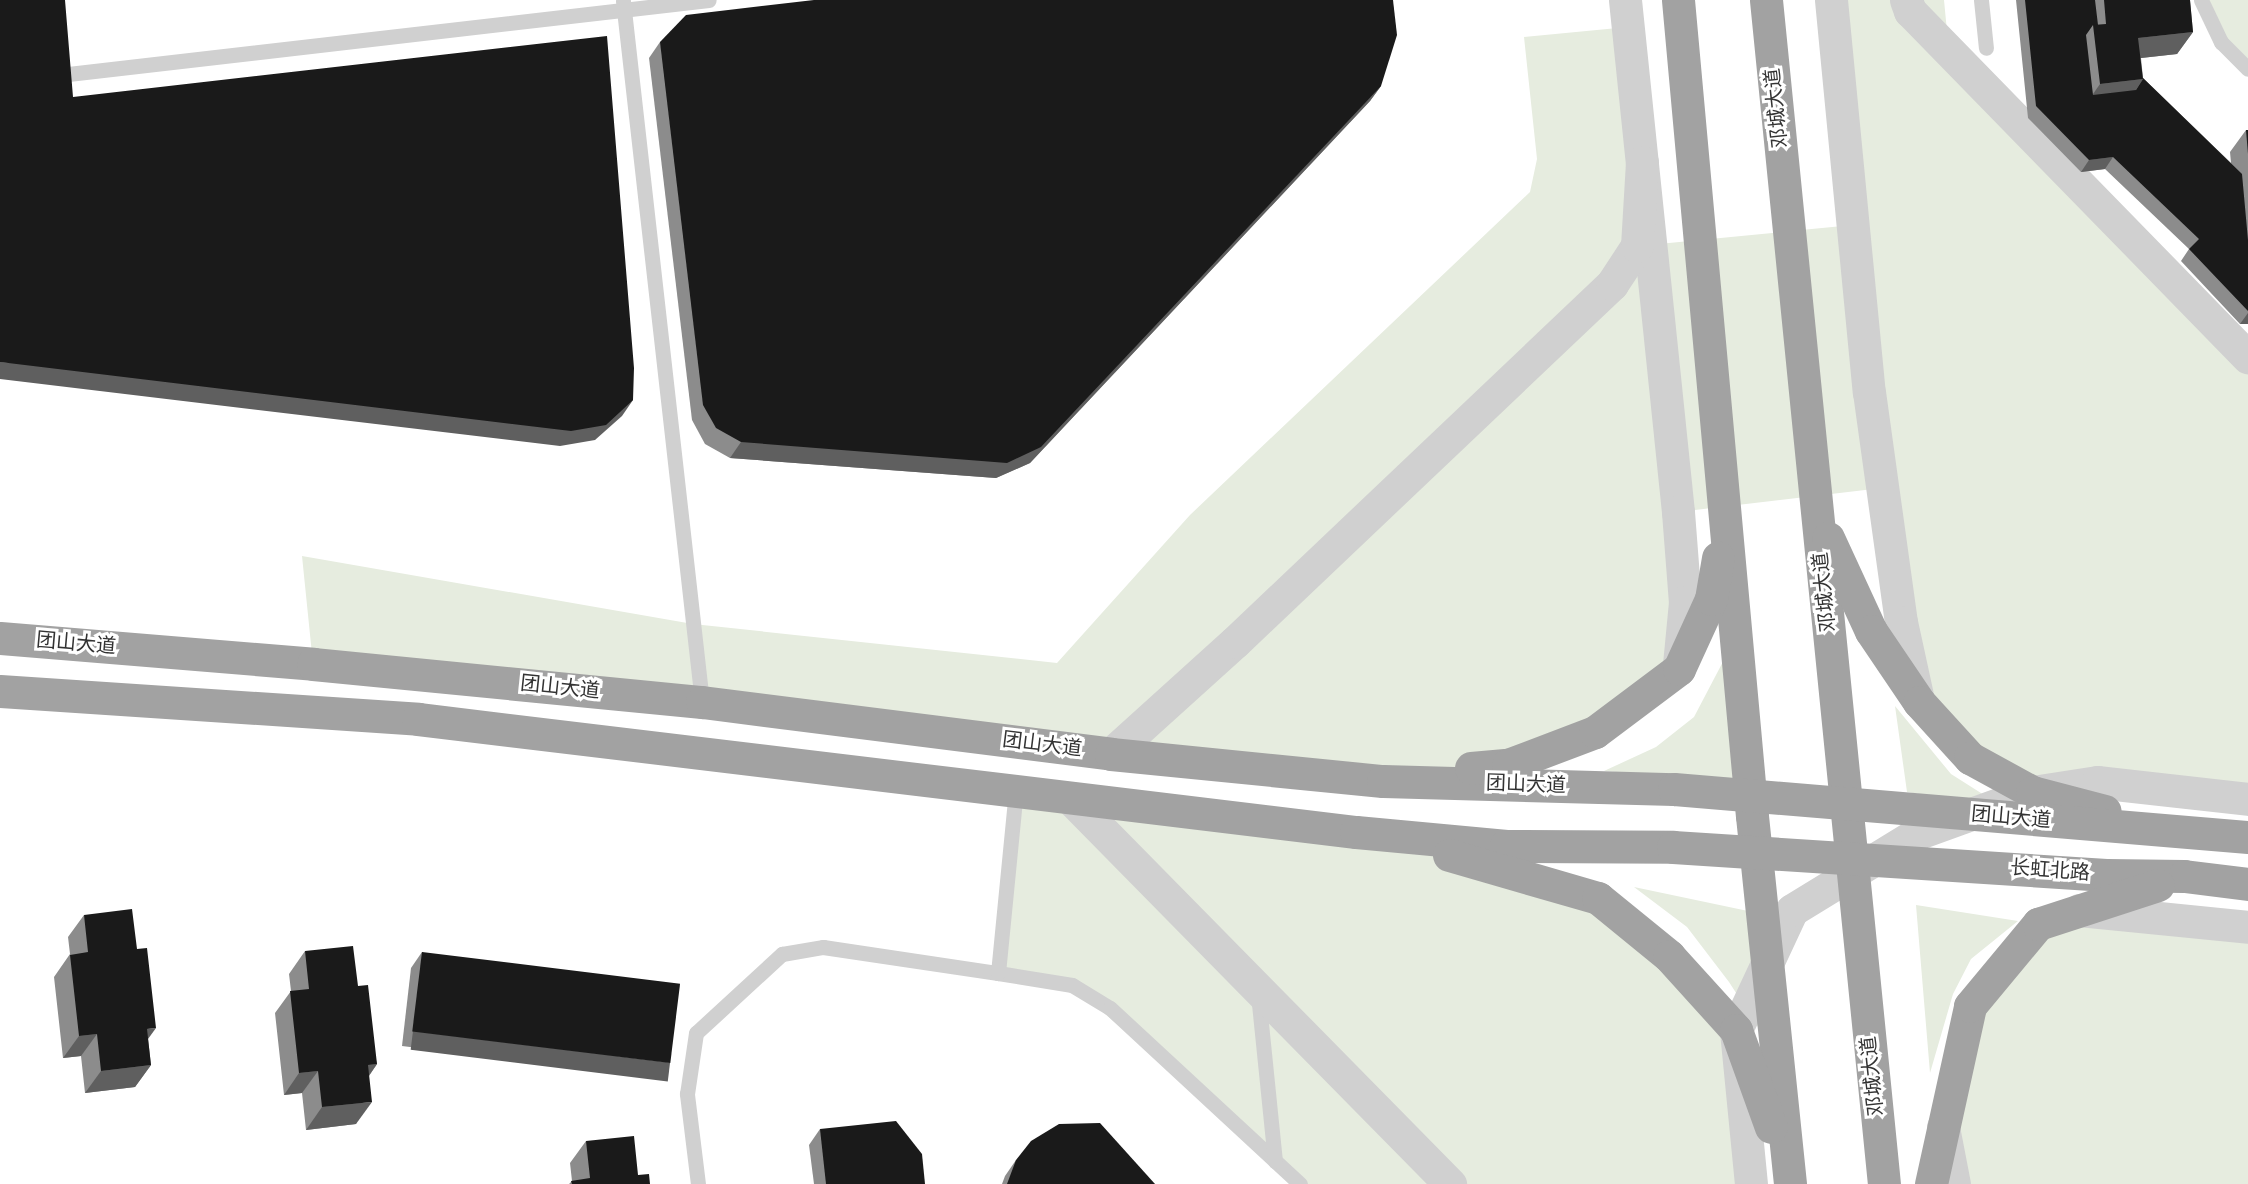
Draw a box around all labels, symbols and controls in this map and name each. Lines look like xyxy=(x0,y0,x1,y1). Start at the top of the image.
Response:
street label: 邓城大道 xyxy=(1761,67,1793,149)
street label: 邓城大道 xyxy=(1809,551,1841,633)
street label: 团山大道 xyxy=(35,629,117,659)
street label: 团山大道 xyxy=(519,672,601,704)
street label: 团山大道 xyxy=(1001,728,1083,762)
street label: 团山大道 xyxy=(1486,772,1566,798)
street label: 团山大道 xyxy=(1970,803,2052,833)
street label: 长虹北路 xyxy=(2009,856,2091,886)
street label: 邓城大道 xyxy=(1857,1035,1889,1117)

